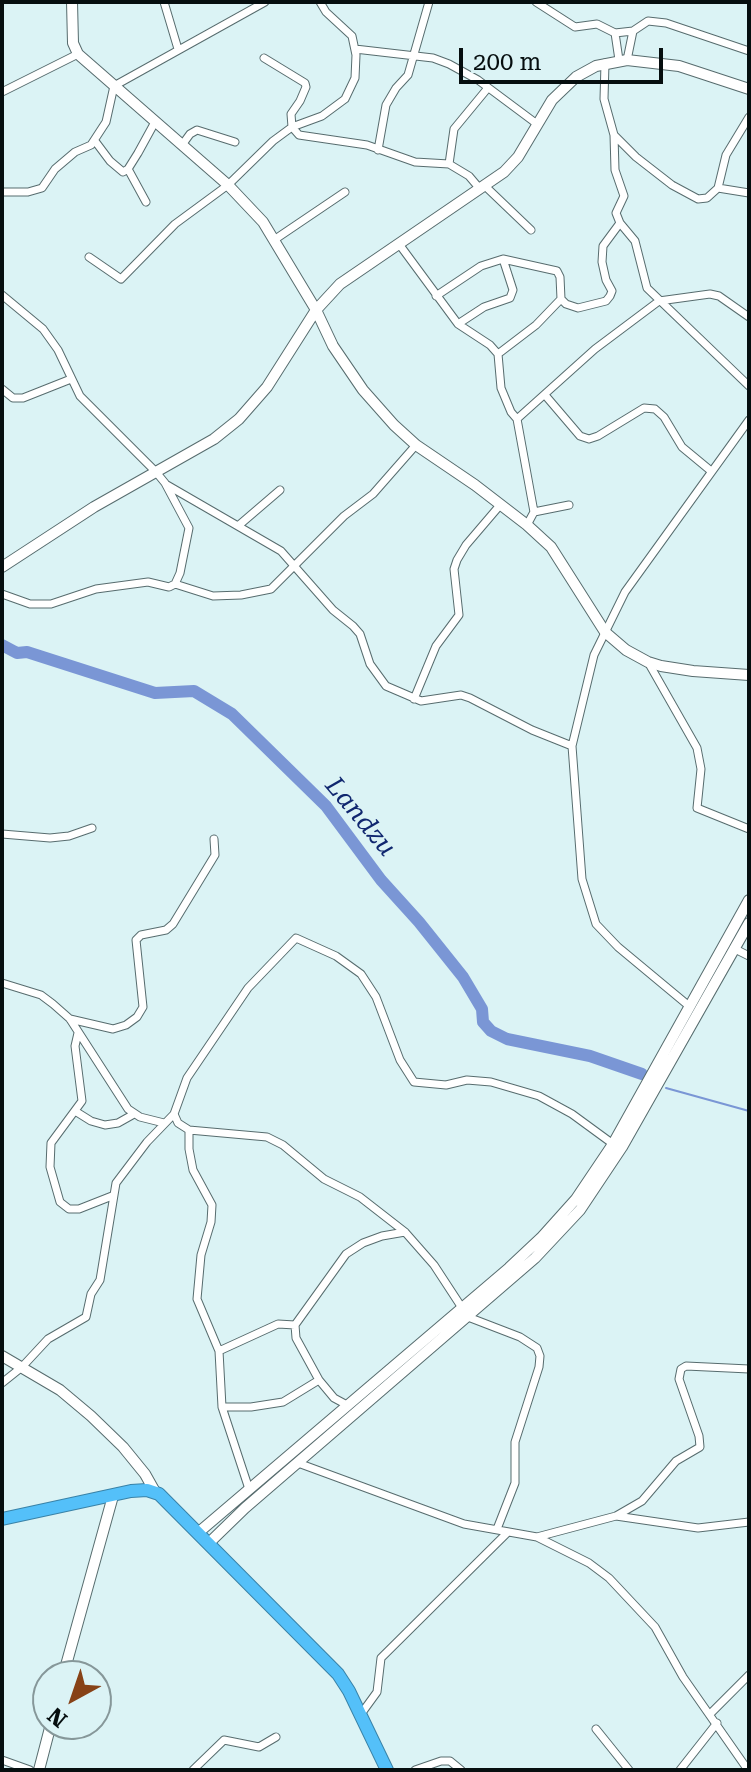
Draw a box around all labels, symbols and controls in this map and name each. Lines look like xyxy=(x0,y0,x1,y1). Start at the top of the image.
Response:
scale bar xyxy=(463,32,667,82)
text: 200 m xyxy=(473,48,541,76)
water label: Landzu xyxy=(318,771,402,863)
north arrow xyxy=(32,1660,112,1740)
text: N xyxy=(43,1702,72,1732)

